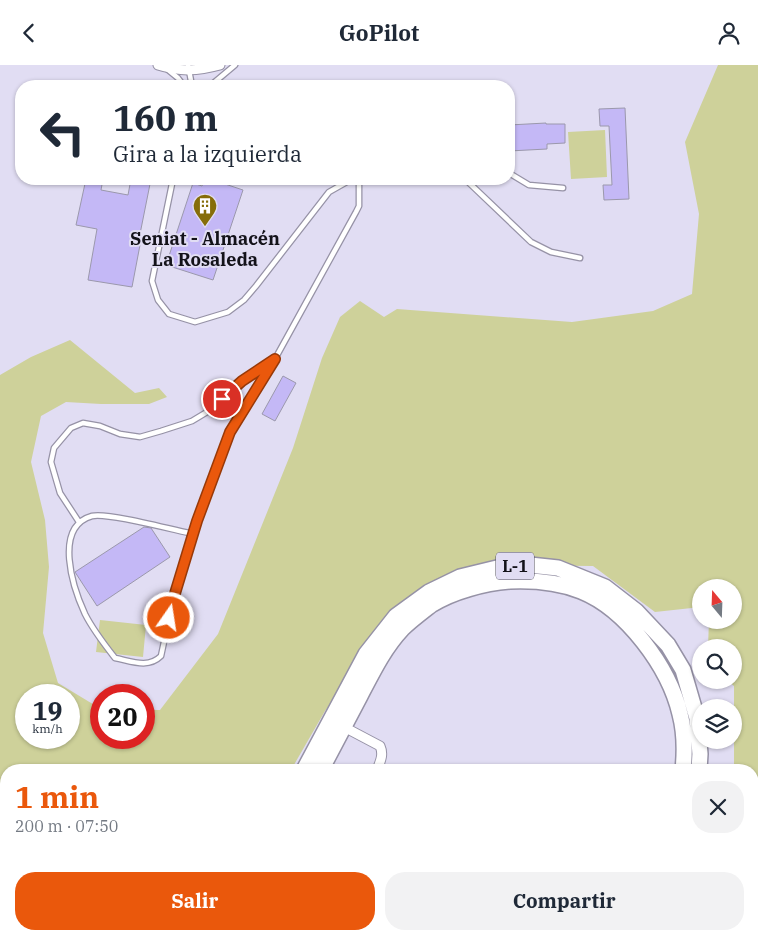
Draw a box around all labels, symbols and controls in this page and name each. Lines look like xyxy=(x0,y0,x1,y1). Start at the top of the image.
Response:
text: GoPilot xyxy=(339,18,419,47)
icon: back xyxy=(15,19,43,47)
icon: person xyxy=(715,19,743,47)
text: 160 m xyxy=(113,95,218,141)
icon: left xyxy=(30,100,95,165)
text: Gira a la izquierda xyxy=(113,139,302,168)
building icon: Seniat - Almacén La Rosaleda xyxy=(192,193,218,227)
place label: Seniat - Almacén La Rosaleda xyxy=(130,227,280,271)
pin xyxy=(201,378,243,420)
icon: arrive xyxy=(208,385,236,413)
road number: L-1 xyxy=(496,553,534,579)
north arrow xyxy=(692,579,742,629)
map controls xyxy=(692,579,742,749)
position arrow xyxy=(142,591,194,643)
button: search xyxy=(692,639,742,689)
speed limit sign: 20 xyxy=(90,684,155,749)
text: 19 xyxy=(32,694,63,727)
button: layers xyxy=(692,699,742,749)
text: km/h xyxy=(32,721,63,736)
text: 1 min xyxy=(15,777,99,816)
button: close xyxy=(692,781,744,833)
text: 200 m · 07:50 xyxy=(15,816,118,836)
button: Salir xyxy=(15,872,375,930)
button: Compartir xyxy=(385,872,744,930)

